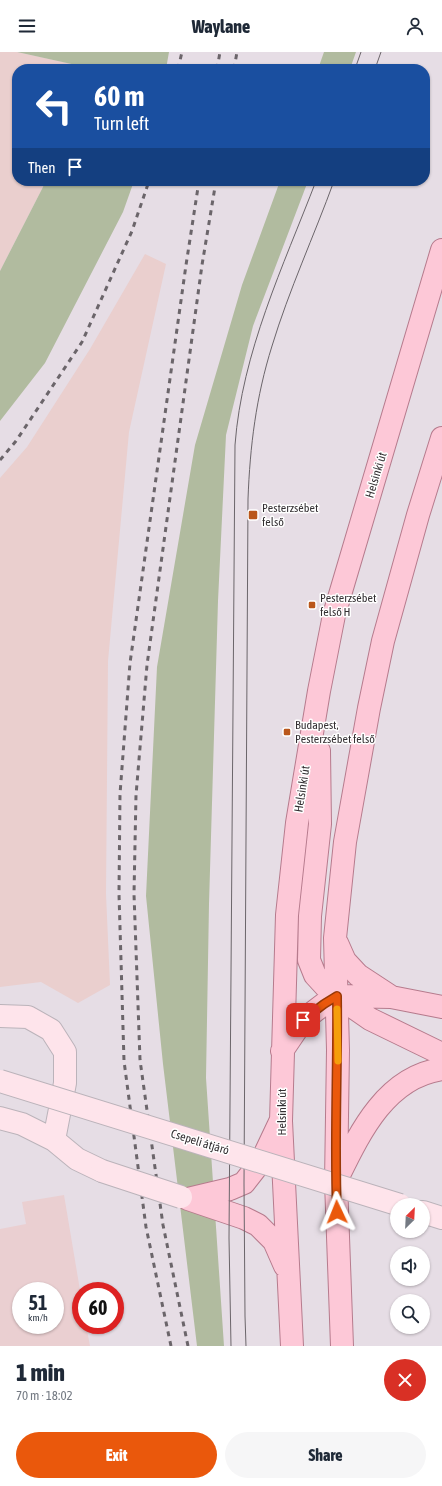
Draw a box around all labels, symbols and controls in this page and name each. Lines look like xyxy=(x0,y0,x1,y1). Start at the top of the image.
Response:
icon: menu xyxy=(16,15,38,37)
icon: person xyxy=(404,15,426,37)
text: Waylane xyxy=(192,16,250,37)
icon: left xyxy=(28,80,80,132)
text: 60 m xyxy=(94,80,144,112)
text: Turn left xyxy=(94,113,149,134)
icon: arrive xyxy=(64,156,86,178)
text: Then xyxy=(28,159,56,176)
street label: Helsinki út xyxy=(362,450,390,500)
place label: Pesterzsébet felső xyxy=(262,501,319,529)
marker: Pesterzsébet felső xyxy=(247,509,259,521)
place label: Pesterzsébet felső H xyxy=(320,591,377,619)
marker: Pesterzsébet felső H xyxy=(307,600,317,610)
place label: Budapest, Pesterzsébet felső xyxy=(295,718,375,746)
marker: Budapest, Pesterzsébet felső xyxy=(282,727,292,737)
street label: Helsinki út xyxy=(291,764,313,813)
pin xyxy=(286,1003,320,1037)
icon: arrive xyxy=(292,1009,314,1031)
street label: Helsinki út xyxy=(275,1088,289,1136)
street label: Csepeli átjáró xyxy=(169,1126,231,1158)
position arrow xyxy=(316,1191,358,1233)
north arrow xyxy=(390,1198,430,1238)
map controls xyxy=(390,1198,430,1334)
button: sound xyxy=(390,1246,430,1286)
speed limit sign: 60 xyxy=(72,1282,124,1334)
text: 51 xyxy=(29,1291,47,1314)
button: search xyxy=(390,1294,430,1334)
text: km/h xyxy=(28,1312,48,1323)
text: 1 min xyxy=(16,1359,65,1386)
button: close xyxy=(384,1359,426,1401)
text: 70 m · 18:02 xyxy=(16,1388,73,1403)
button: Exit xyxy=(16,1432,217,1478)
button: Share xyxy=(225,1432,426,1478)

